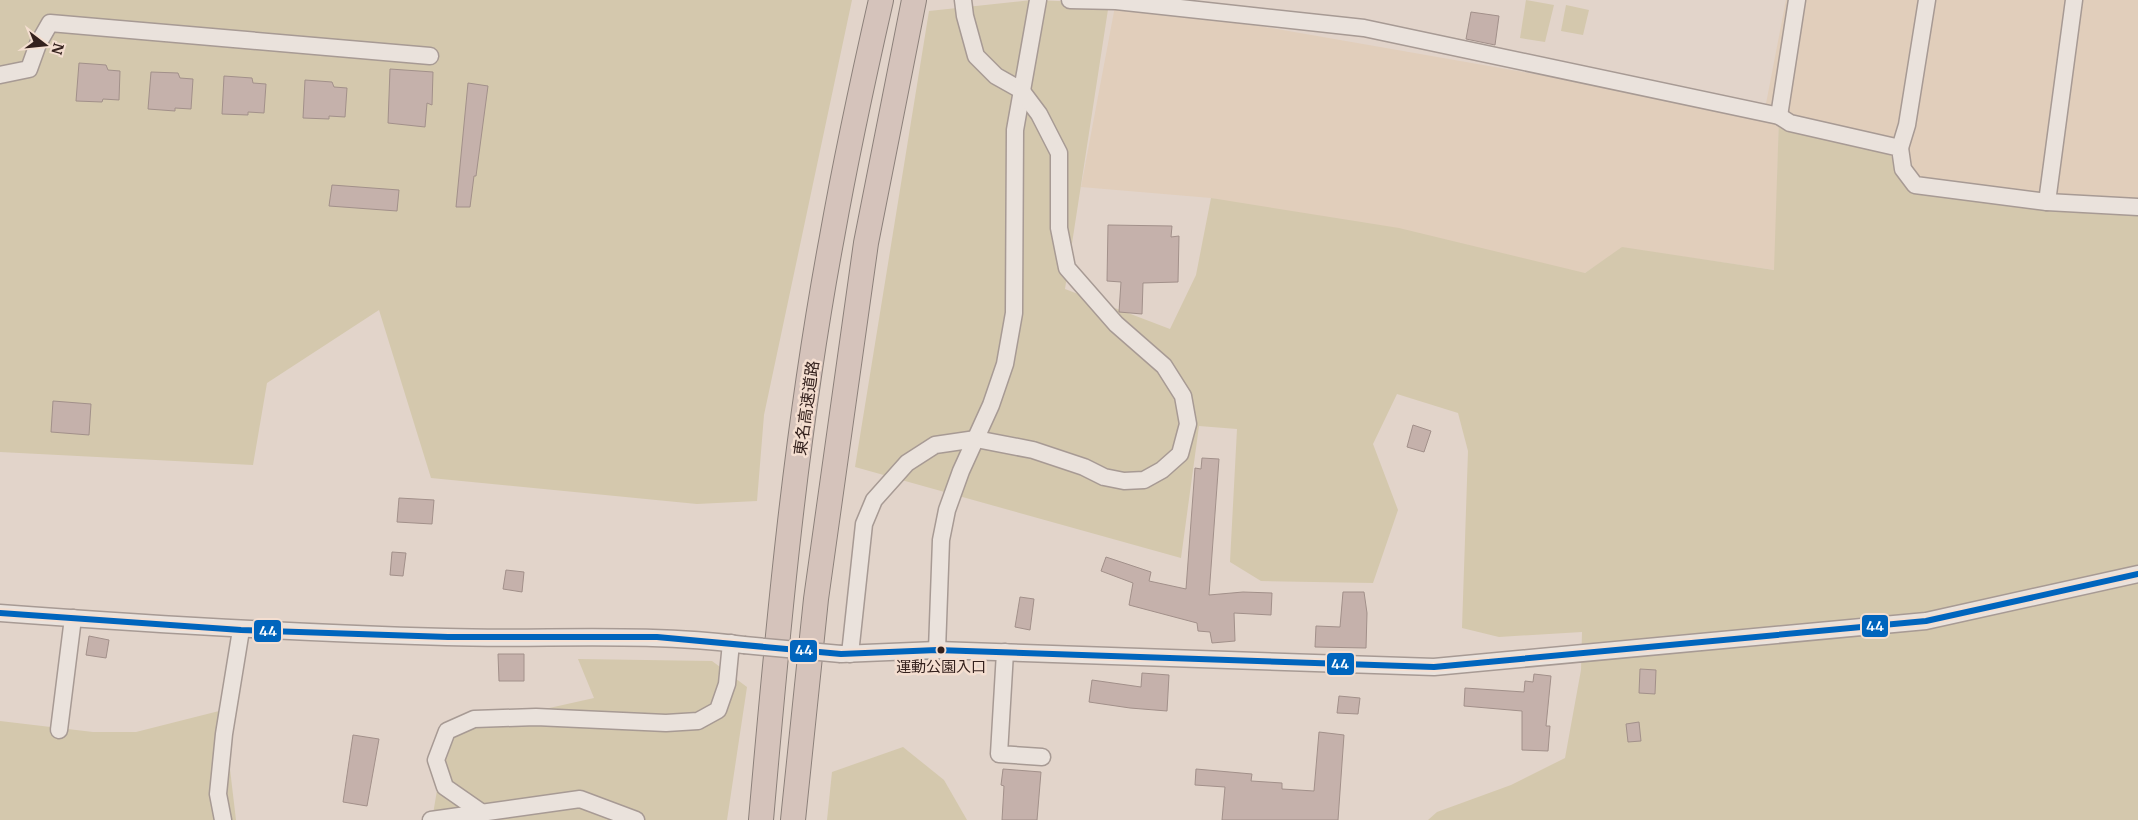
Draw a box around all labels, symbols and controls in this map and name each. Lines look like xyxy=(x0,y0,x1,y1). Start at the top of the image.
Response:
north arrow xyxy=(20,20,70,70)
text: N xyxy=(47,41,68,56)
street label: 東名高速道路 xyxy=(789,359,823,457)
line badge: 44 xyxy=(1861,614,1889,638)
text: 44 xyxy=(1866,617,1884,635)
line badge: 44 xyxy=(253,619,282,643)
text: 44 xyxy=(259,622,277,640)
line badge: 44 xyxy=(789,639,818,663)
text: 44 xyxy=(795,641,813,659)
marker: 運動公園入口 xyxy=(936,645,946,655)
line badge: 44 xyxy=(1326,652,1355,676)
text: 44 xyxy=(1331,655,1349,673)
place label: 運動公園入口 xyxy=(896,657,986,676)

